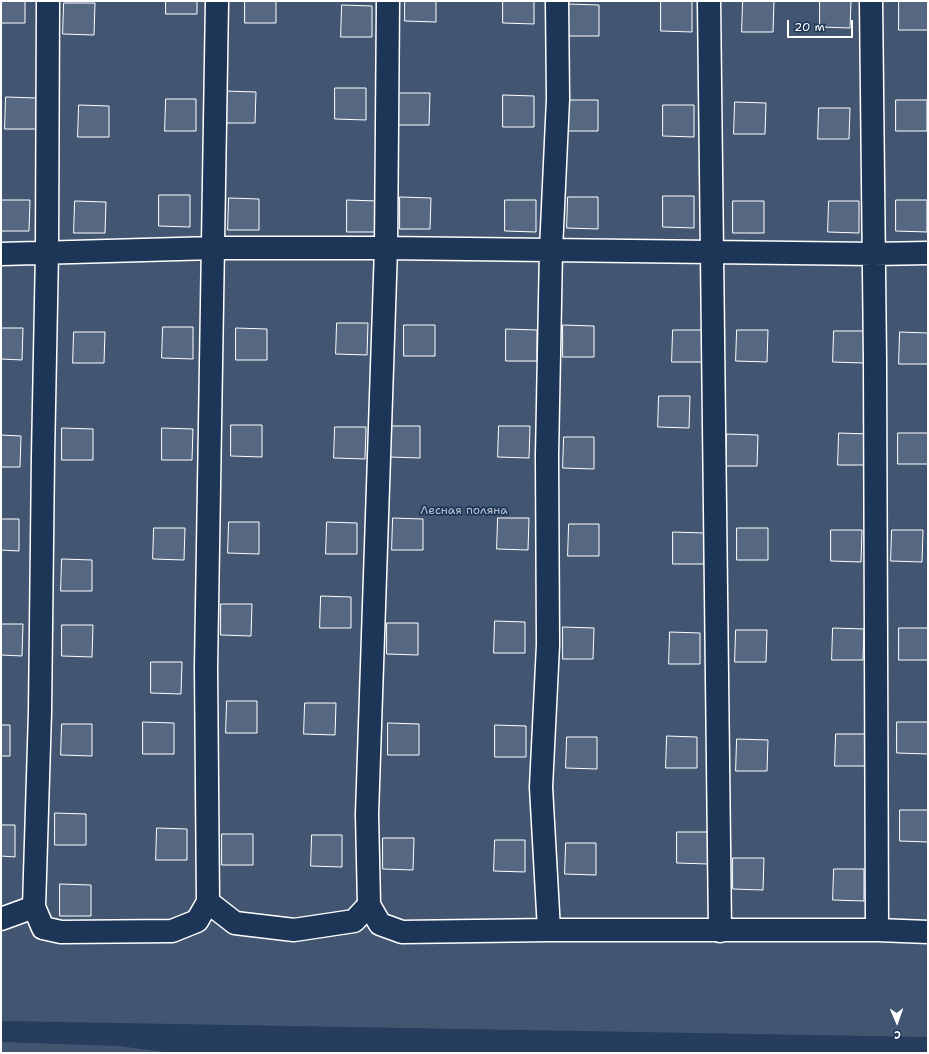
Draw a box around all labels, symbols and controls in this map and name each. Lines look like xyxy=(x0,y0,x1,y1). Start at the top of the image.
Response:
scale bar xyxy=(789,12,855,38)
text: 20 m xyxy=(794,19,825,35)
park label: Лесная поляна xyxy=(420,504,508,518)
north arrow xyxy=(877,1002,917,1042)
text: С xyxy=(894,1027,901,1042)

